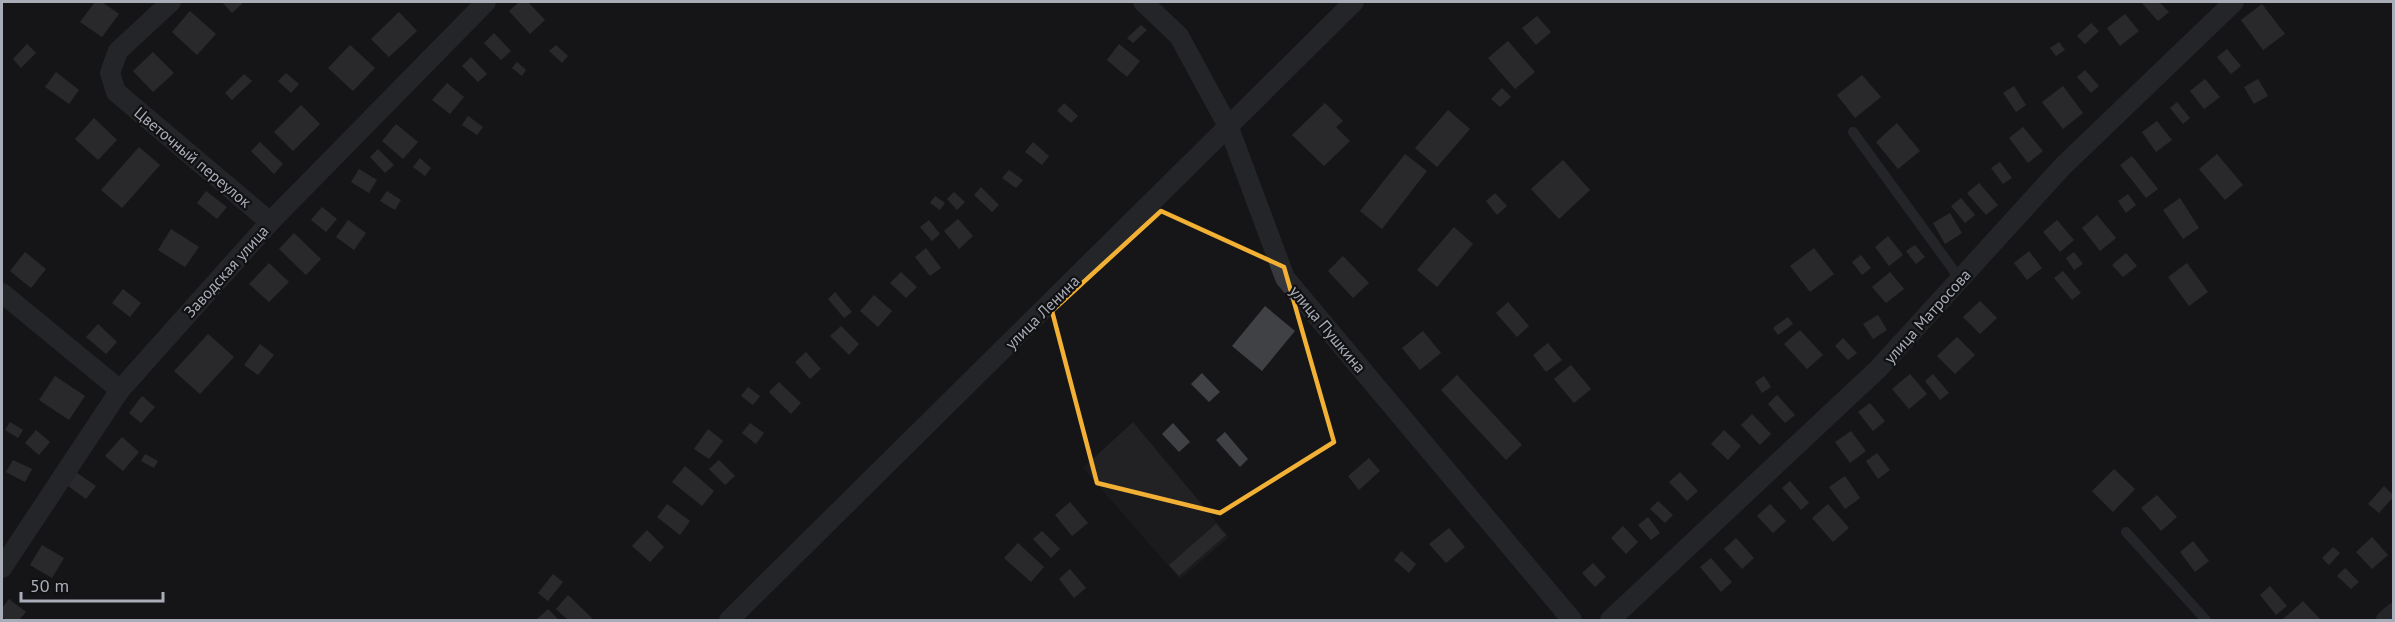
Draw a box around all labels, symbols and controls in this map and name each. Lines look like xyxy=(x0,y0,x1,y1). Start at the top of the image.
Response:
street label: Цветочный переулок xyxy=(130,102,256,212)
street label: Заводская улица xyxy=(179,221,273,321)
street label: улица Матросова xyxy=(1879,265,1975,367)
street label: улица Ленина xyxy=(1001,271,1083,353)
street label: улица Пушкина xyxy=(1286,281,1370,377)
scale bar xyxy=(21,565,164,603)
text: 50 m xyxy=(30,574,69,597)

